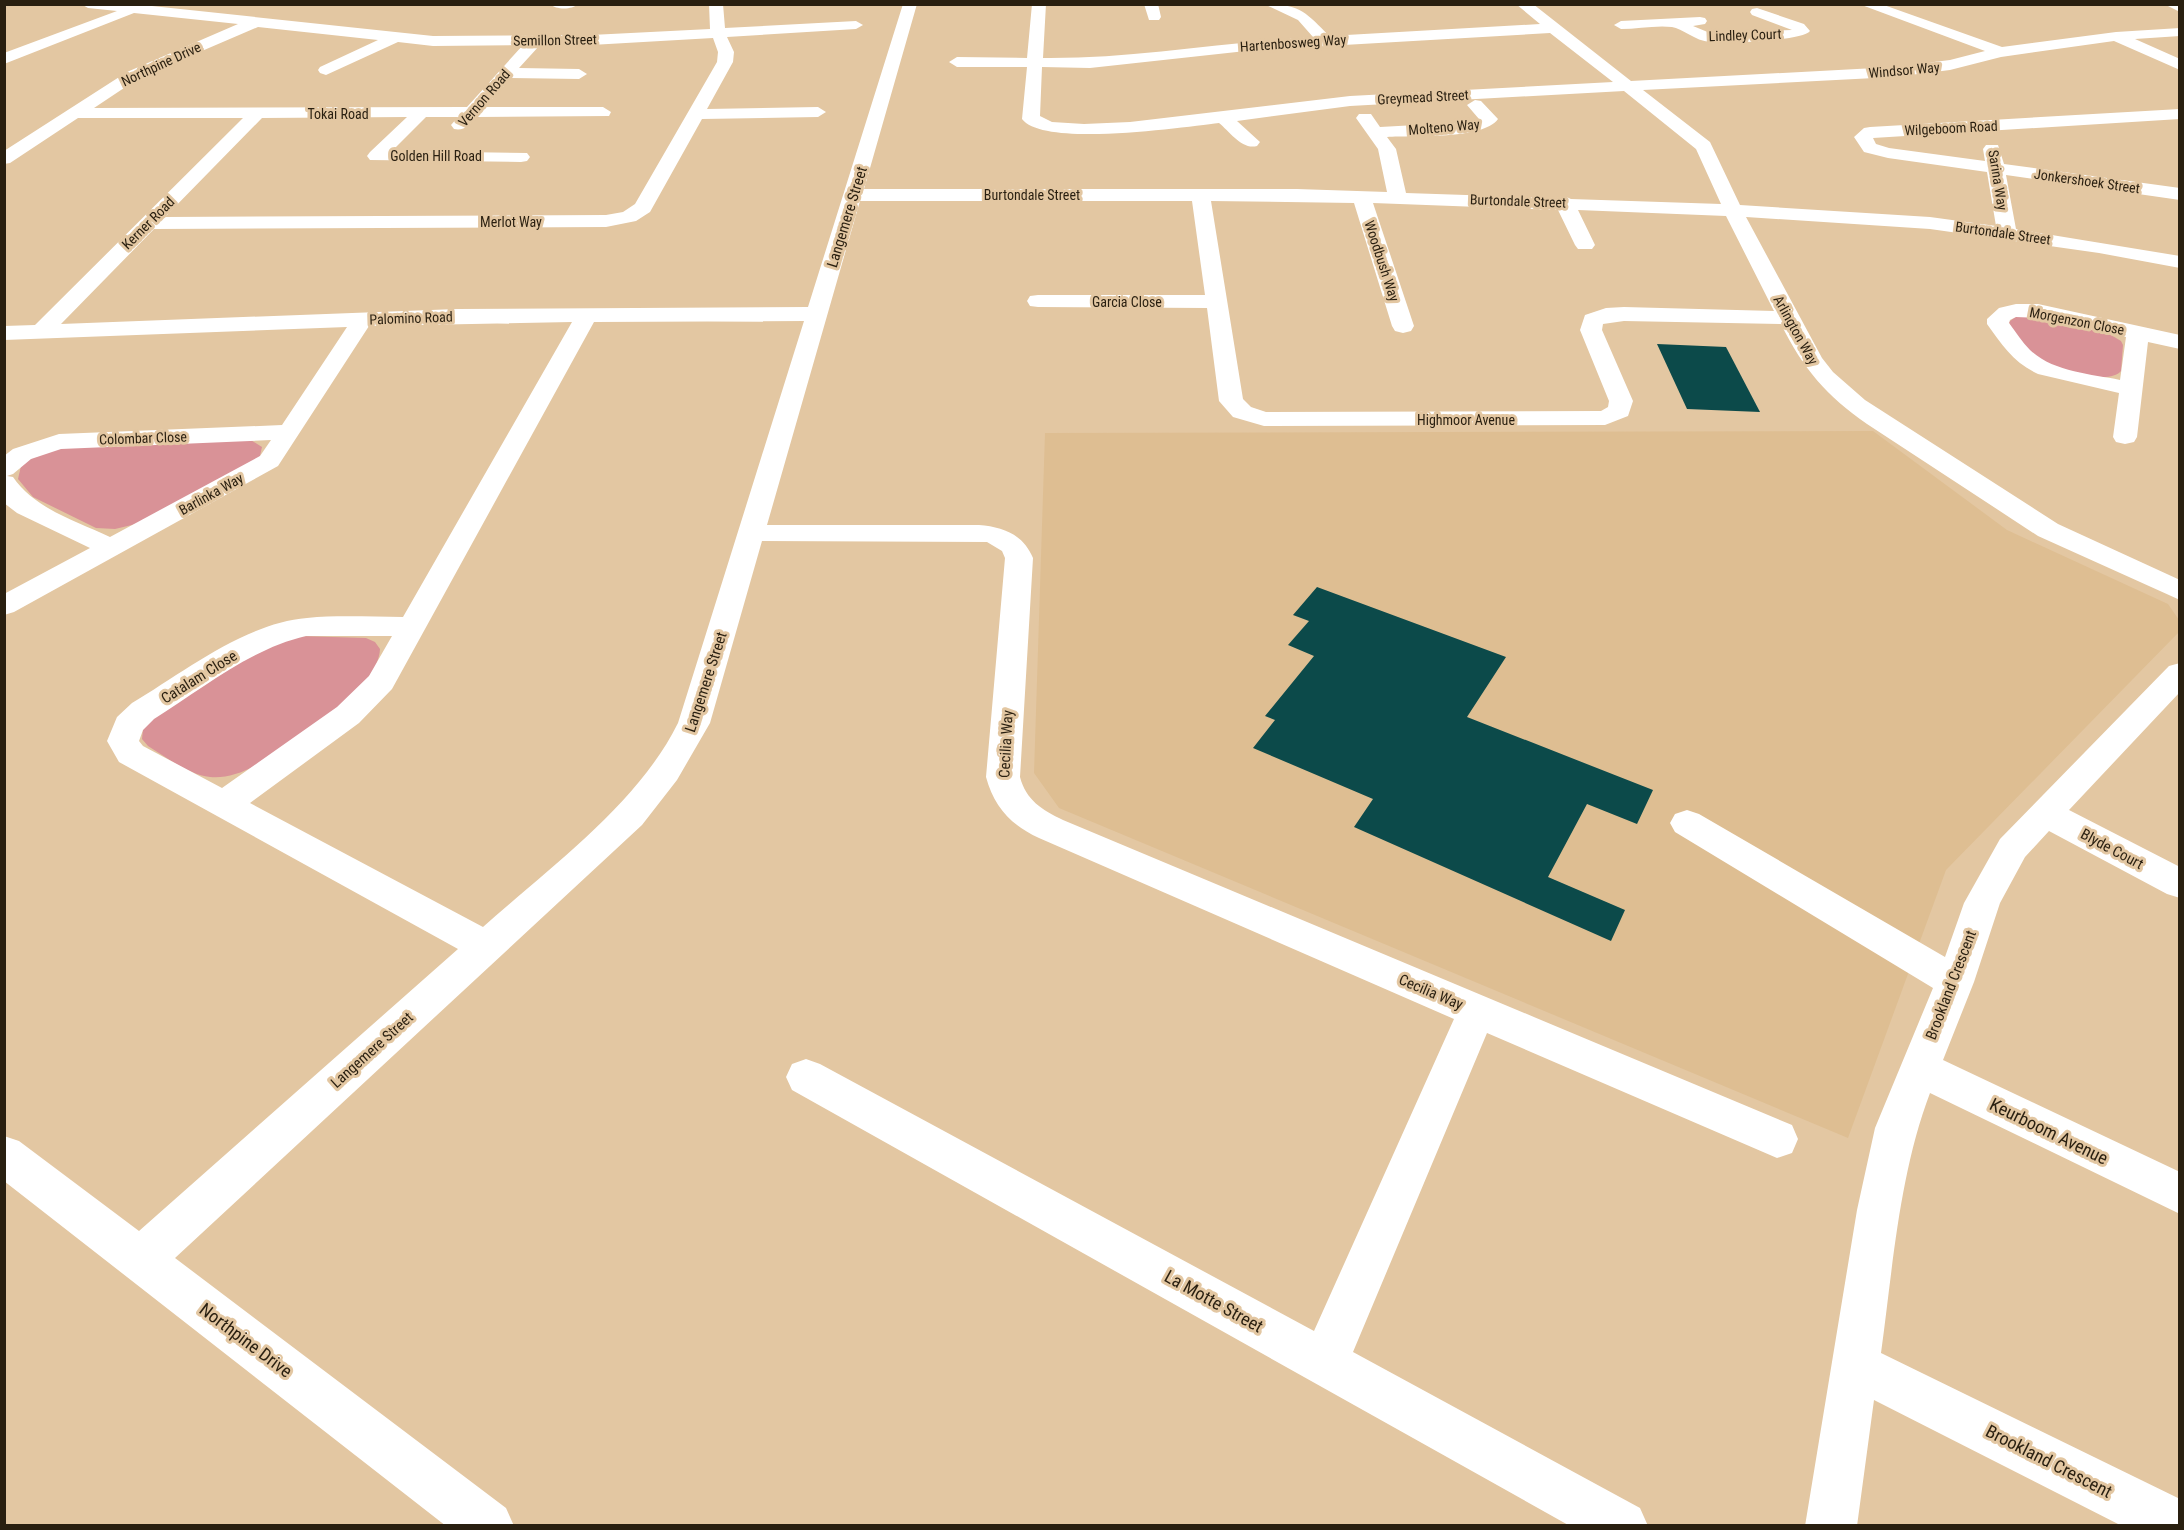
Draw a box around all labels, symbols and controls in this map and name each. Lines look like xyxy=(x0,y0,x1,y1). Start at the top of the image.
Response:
street label: Lindley Court xyxy=(1708,26,1782,44)
street label: Semillon Street xyxy=(513,31,597,49)
street label: Hartenbosweg Way xyxy=(1239,31,1347,55)
street label: Northpine Drive xyxy=(119,38,204,89)
street label: Windsor Way xyxy=(1868,59,1940,81)
street label: Vernon Road xyxy=(455,66,513,130)
street label: Greymead Street xyxy=(1377,87,1469,107)
street label: Tokai Road xyxy=(307,106,369,122)
street label: Molteno Way xyxy=(1408,116,1480,138)
street label: Wilgeboom Road xyxy=(1904,118,1998,138)
street label: Golden Hill Road xyxy=(390,148,482,164)
street label: Sarina Way xyxy=(1985,149,2011,212)
street label: Langemere Street xyxy=(823,164,871,270)
street label: Jonkershoek Street xyxy=(2033,166,2141,196)
street label: Burtondale Street xyxy=(984,187,1080,203)
street label: Burtondale Street xyxy=(1470,191,1566,211)
street label: Kerner Road xyxy=(119,194,177,252)
street label: Merlot Way xyxy=(480,214,542,230)
street label: Woodbush Way xyxy=(1361,218,1403,304)
street label: Burtondale Street xyxy=(1954,218,2052,248)
street label: Arlington Way xyxy=(1770,293,1822,367)
street label: Garcia Close xyxy=(1092,294,1162,310)
street label: Morgenzon Close xyxy=(2028,304,2126,338)
street label: Palomino Road xyxy=(369,309,453,327)
street label: Highmoor Avenue xyxy=(1417,412,1515,428)
street label: Colombar Close xyxy=(99,428,188,448)
street label: Barlinka Way xyxy=(176,470,246,518)
street label: Langemere Street xyxy=(681,630,731,734)
street label: Catalam Close xyxy=(158,647,240,707)
street label: Cecilia Way xyxy=(995,710,1017,778)
street label: Blyde Court xyxy=(2078,825,2146,873)
street label: Brookland Crescent xyxy=(1922,928,1980,1042)
street label: Cecilia Way xyxy=(1396,970,1466,1014)
street label: Langemere Street xyxy=(327,1008,417,1092)
street label: Keurboom Avenue xyxy=(1987,1093,2111,1169)
street label: La Motte Street xyxy=(1161,1265,1267,1337)
street label: Northpine Drive xyxy=(196,1298,296,1382)
street label: Brookland Crescent xyxy=(1982,1420,2116,1502)

